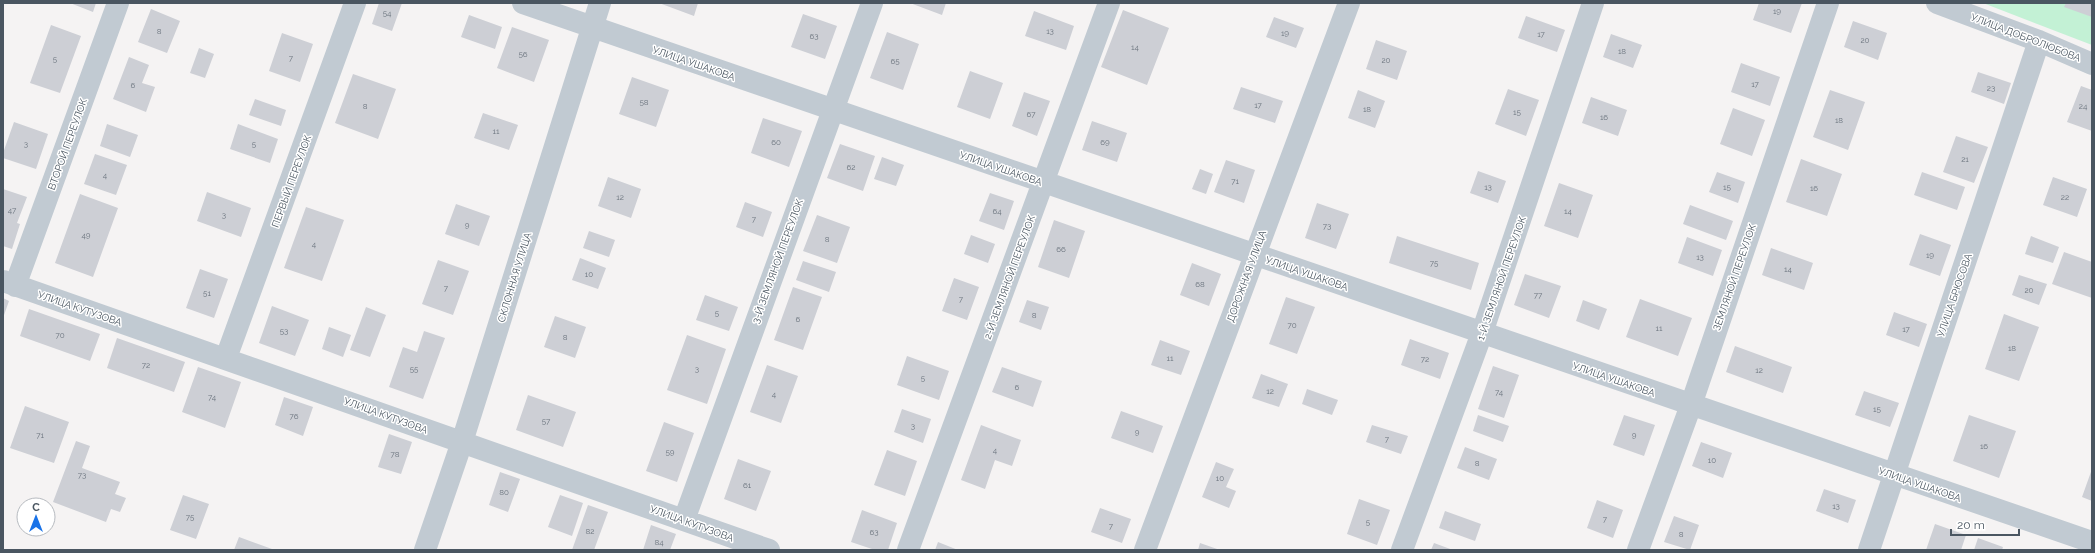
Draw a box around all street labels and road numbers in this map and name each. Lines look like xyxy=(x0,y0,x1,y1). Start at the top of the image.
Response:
street label: УЛИЦА ДОБРОЛЮБОВА xyxy=(1969,11,2083,64)
street label: УЛИЦА УШАКОВА xyxy=(651,44,737,83)
street label: ВТОРОЙ ПЕРЕУЛОК xyxy=(46,96,89,191)
street label: ПЕРВЫЙ ПЕРЕУЛОК xyxy=(270,133,314,229)
street label: УЛИЦА УШАКОВА xyxy=(958,149,1044,188)
street label: 3-Й ЗЕМЛЯНОЙ ПЕРЕУЛОК xyxy=(750,197,805,325)
street label: 2-Й ЗЕМЛЯНОЙ ПЕРЕУЛОК xyxy=(982,213,1037,341)
street label: 1-Й ЗЕМЛЯНОЙ ПЕРЕУЛОК xyxy=(1475,214,1528,342)
street label: ЗЕМЛЯНОЙ ПЕРЕУЛОК xyxy=(1711,222,1758,332)
street label: ДОРОЖНАЯ УЛИЦА xyxy=(1225,229,1268,324)
street label: СКЛОННАЯ УЛИЦА xyxy=(496,231,533,323)
street label: УЛИЦА БРЮСОВА xyxy=(1935,252,1974,338)
street label: УЛИЦА УШАКОВА xyxy=(1264,254,1350,293)
street label: УЛИЦА КУТУЗОВА xyxy=(36,289,124,328)
street label: УЛИЦА УШАКОВА xyxy=(1571,360,1657,399)
street label: УЛИЦА КУТУЗОВА xyxy=(342,395,429,436)
street label: УЛИЦА УШАКОВА xyxy=(1877,465,1963,504)
street label: УЛИЦА КУТУЗОВА xyxy=(648,503,735,544)

